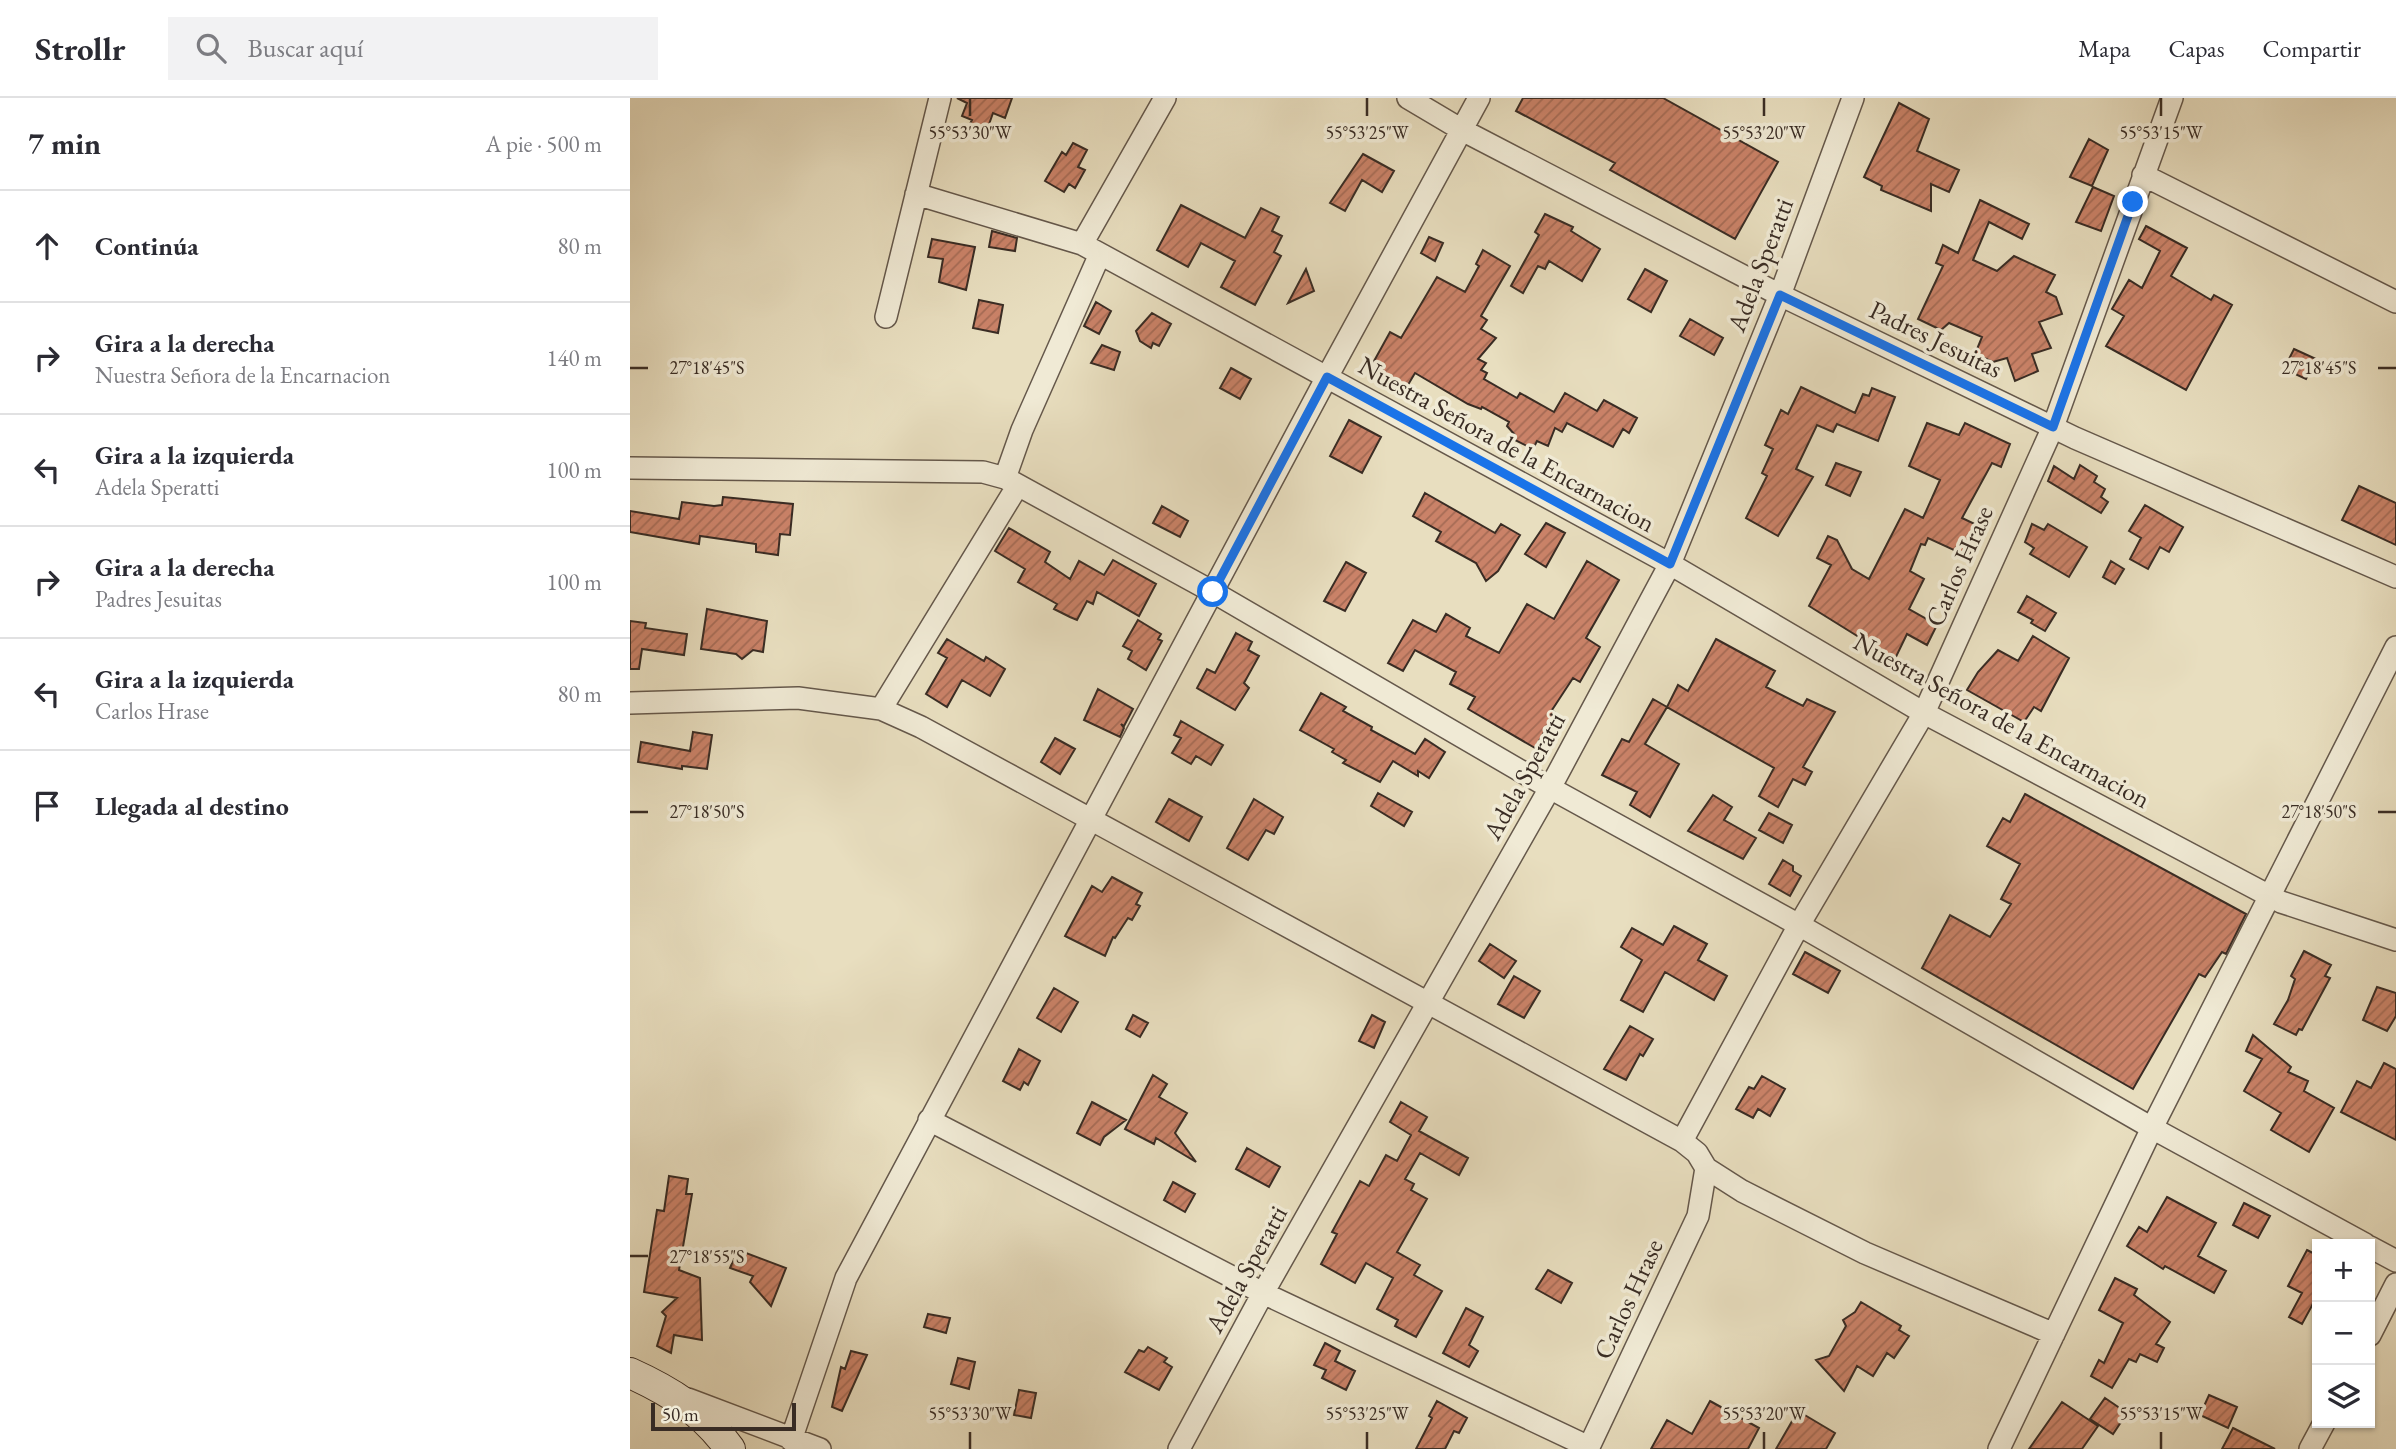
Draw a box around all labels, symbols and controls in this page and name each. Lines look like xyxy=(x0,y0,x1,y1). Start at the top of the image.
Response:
search box xyxy=(168,17,658,80)
text: Strollr xyxy=(35,27,126,70)
icon: search xyxy=(192,29,230,67)
text: Buscar aquí xyxy=(248,31,363,65)
text: Mapa xyxy=(2078,33,2130,64)
text: Capas xyxy=(2168,33,2224,64)
text: Compartir xyxy=(2262,33,2361,64)
text: 55°53'30"W xyxy=(928,121,1012,144)
text: 55°53'25"W xyxy=(1325,121,1409,144)
text: 55°53'20"W xyxy=(1722,121,1806,144)
text: 55°53'15"W xyxy=(2119,121,2203,144)
text: 7 min xyxy=(28,124,101,163)
text: A pie · 500 m xyxy=(486,129,602,159)
route end xyxy=(2117,186,2148,217)
street label: Adela Speratti xyxy=(1719,193,1801,338)
icon: ahead xyxy=(28,227,66,265)
text: Continúa xyxy=(95,229,199,263)
text: 80 m xyxy=(557,231,602,261)
street label: Padres Jesuitas xyxy=(1864,292,2008,386)
text: Gira a la derecha xyxy=(95,326,275,360)
icon: right xyxy=(28,339,66,377)
text: 140 m xyxy=(546,343,602,373)
street label: Nuestra Señora de la Encarnacion xyxy=(1353,348,1662,540)
text: 27°18'45"S xyxy=(670,356,744,379)
text: 27°18'45"S xyxy=(2282,356,2356,379)
text: Nuestra Señora de la Encarnacion xyxy=(95,360,390,390)
text: Gira a la izquierda xyxy=(95,438,294,472)
icon: left xyxy=(28,451,66,489)
text: 100 m xyxy=(546,455,602,485)
text: Adela Speratti xyxy=(95,472,219,502)
street label: Carlos Hrase xyxy=(1917,500,2001,632)
text: Gira a la derecha xyxy=(95,550,275,584)
icon: right xyxy=(28,563,66,601)
text: 100 m xyxy=(546,567,602,597)
route start xyxy=(1197,576,1228,607)
text: Padres Jesuitas xyxy=(95,584,222,614)
street label: Nuestra Señora de la Encarnacion xyxy=(1848,624,2157,816)
text: Gira a la izquierda xyxy=(95,662,294,696)
icon: left xyxy=(28,675,66,713)
text: 80 m xyxy=(557,679,602,709)
text: Carlos Hrase xyxy=(95,696,209,726)
street label: Adela Speratti xyxy=(1475,706,1573,847)
icon: arrive xyxy=(28,787,66,825)
text: Llegada al destino xyxy=(95,789,289,823)
text: 27°18'50"S xyxy=(670,800,744,823)
text: 27°18'50"S xyxy=(2282,800,2356,823)
street label: Adela Speratti xyxy=(1197,1199,1295,1340)
street label: Carlos Hrase xyxy=(1585,1233,1671,1365)
map controls xyxy=(2312,1239,2375,1428)
button: + xyxy=(2312,1239,2375,1302)
text: 27°18'55"S xyxy=(670,1245,744,1268)
button: − xyxy=(2312,1302,2375,1365)
button: layers xyxy=(2312,1365,2375,1428)
scale bar xyxy=(651,1400,796,1432)
text: 50 m xyxy=(662,1402,699,1427)
text: 55°53'30"W xyxy=(928,1402,1012,1425)
text: 55°53'25"W xyxy=(1325,1402,1409,1425)
text: 55°53'20"W xyxy=(1722,1402,1806,1425)
text: 55°53'15"W xyxy=(2119,1402,2203,1425)

